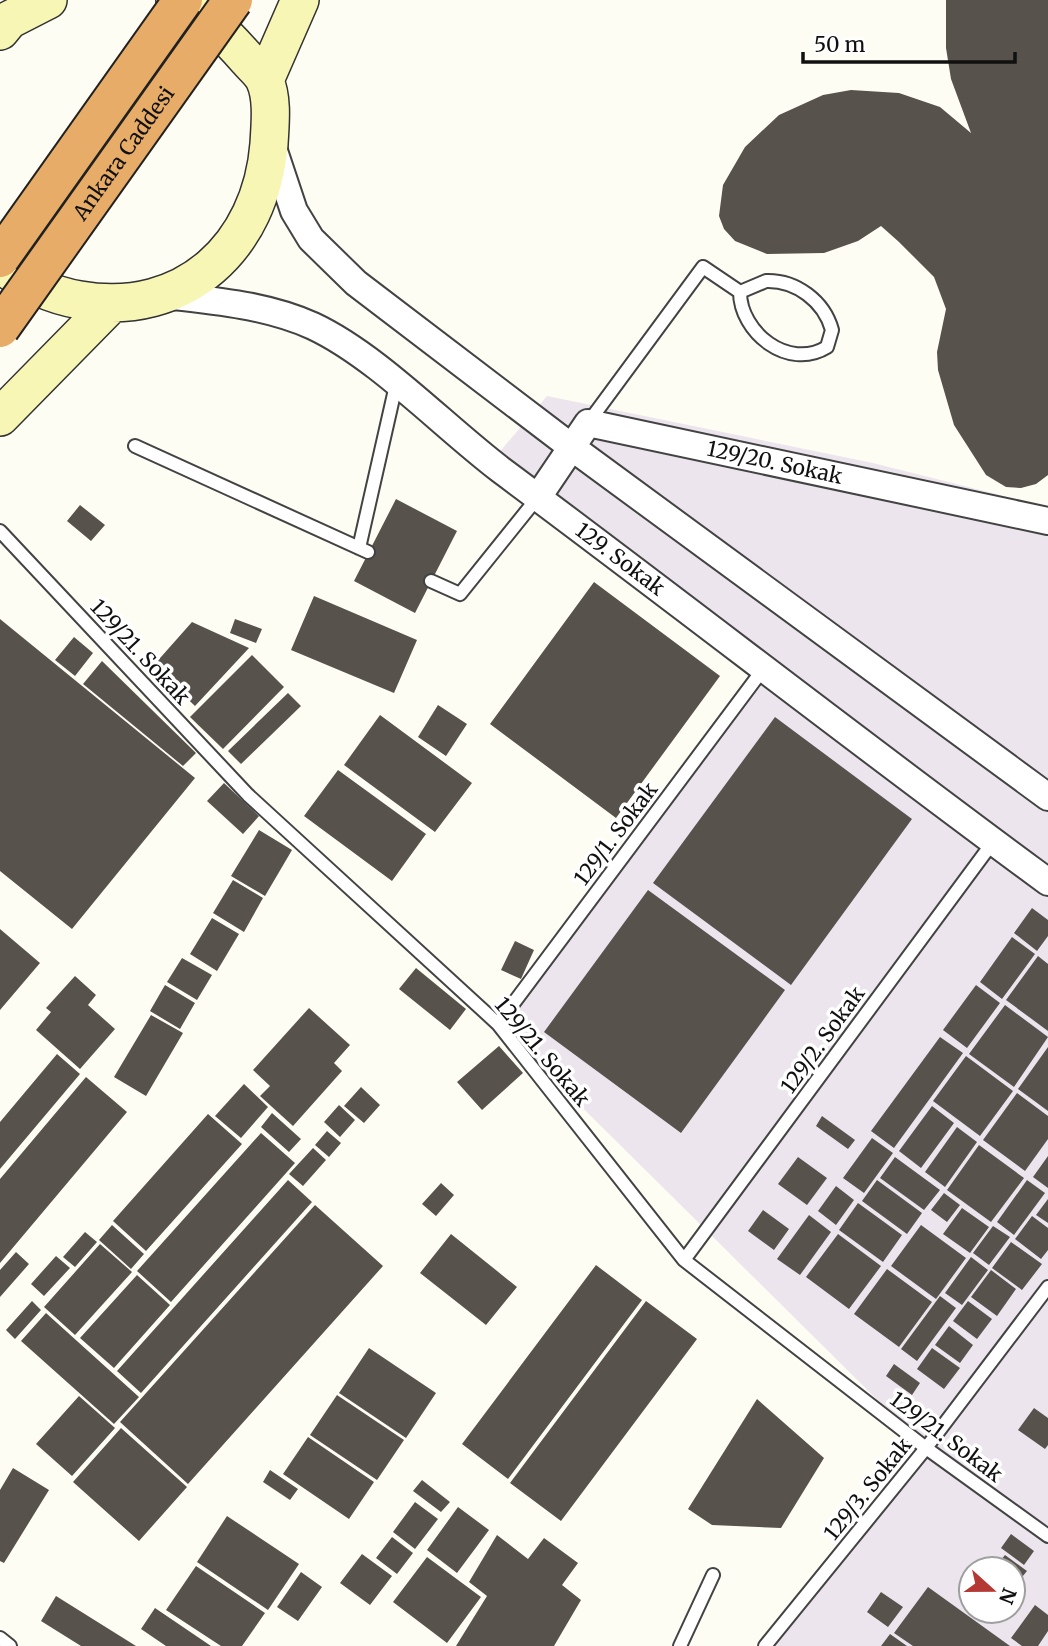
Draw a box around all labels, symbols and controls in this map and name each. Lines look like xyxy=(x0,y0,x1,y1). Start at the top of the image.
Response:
scale bar xyxy=(803,21,1015,65)
text: 50 m xyxy=(814,31,865,58)
street label: Ankara Caddesi xyxy=(66,81,180,226)
street label: 129/20. Sokak xyxy=(704,435,845,490)
street label: 129. Sokak xyxy=(570,516,671,602)
street label: 129/21. Sokak xyxy=(85,593,196,710)
street label: 129/1. Sokak xyxy=(568,776,664,891)
street label: 129/2. Sokak xyxy=(775,980,871,1098)
street label: 129/21. Sokak xyxy=(489,992,596,1112)
street label: 129/21. Sokak xyxy=(885,1385,1009,1488)
street label: 129/3. Sokak xyxy=(818,1431,918,1545)
north arrow xyxy=(957,1555,1027,1625)
text: N xyxy=(994,1585,1022,1607)

